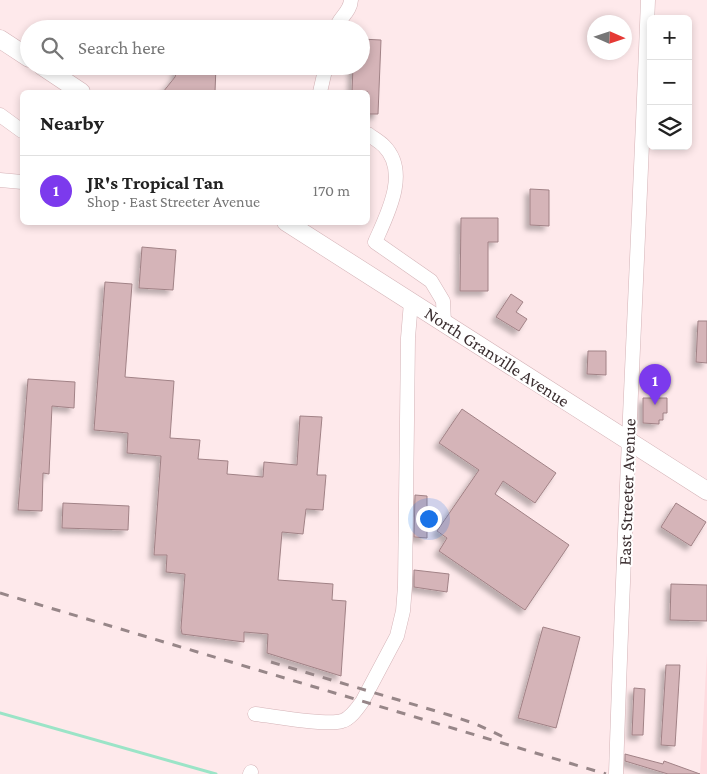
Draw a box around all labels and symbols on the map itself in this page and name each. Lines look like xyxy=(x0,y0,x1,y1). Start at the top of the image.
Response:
north arrow xyxy=(587,15,632,60)
street label: North Granville Avenue xyxy=(421,303,573,411)
pin: 1 xyxy=(639,364,671,405)
street label: East Streeter Avenue xyxy=(614,418,640,566)
your location xyxy=(416,506,442,532)

